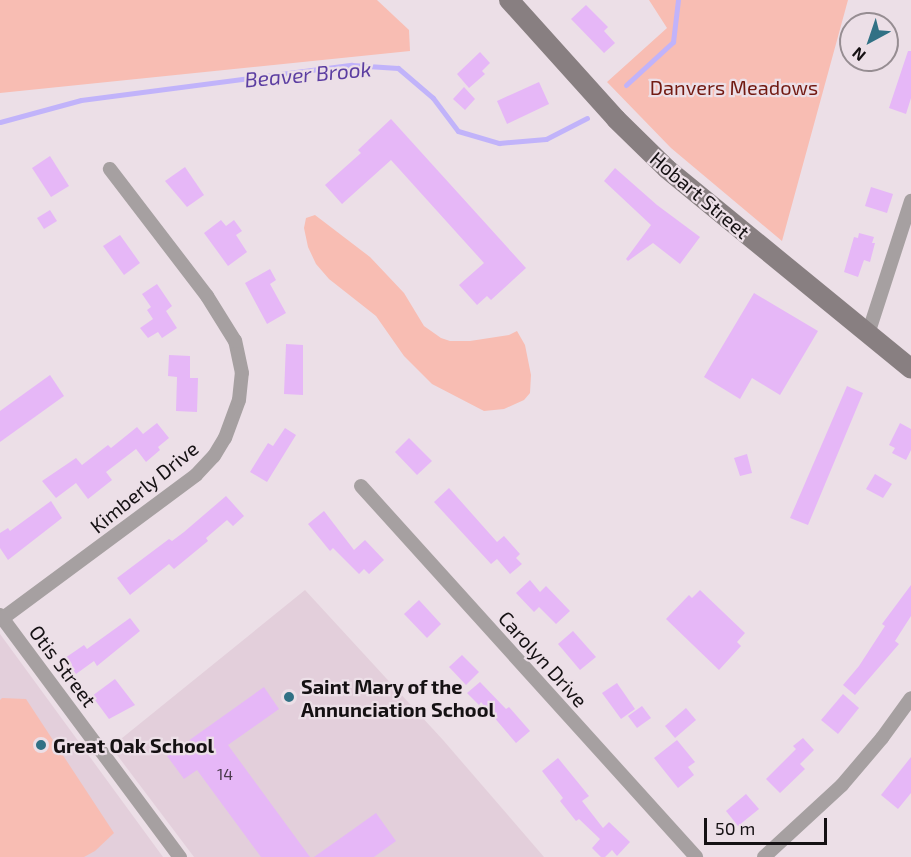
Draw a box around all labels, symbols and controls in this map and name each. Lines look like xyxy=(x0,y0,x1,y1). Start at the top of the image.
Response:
north arrow xyxy=(839,12,899,72)
text: N xyxy=(848,44,869,66)
water label: Beaver Brook xyxy=(243,56,373,92)
park label: Danvers Meadows xyxy=(650,75,818,99)
street label: Hobart Street xyxy=(645,146,755,244)
street label: Kimberly Drive xyxy=(85,436,203,538)
street label: Carolyn Drive xyxy=(494,606,592,712)
street label: Otis Street xyxy=(24,620,102,712)
place label: Saint Mary of the Annunciation School xyxy=(301,674,495,721)
marker: Saint Mary of the Annunciation School xyxy=(282,690,296,704)
place label: Great Oak School xyxy=(53,733,214,757)
marker: Great Oak School xyxy=(34,738,48,752)
house number: 14 xyxy=(217,764,233,784)
scale bar xyxy=(707,806,830,844)
text: 50 m xyxy=(715,817,755,839)

